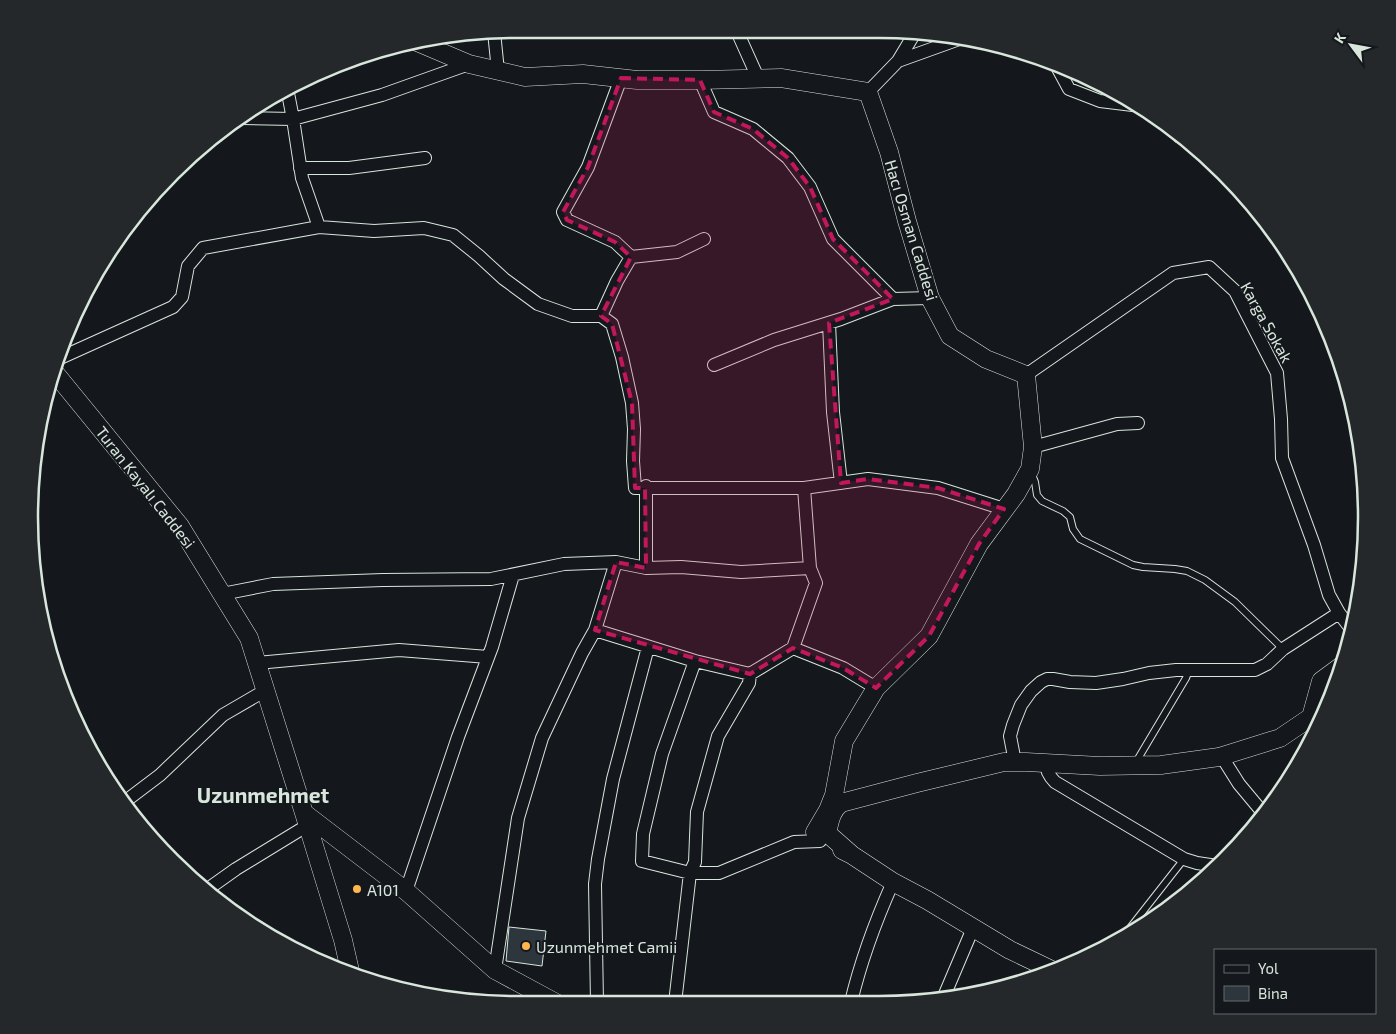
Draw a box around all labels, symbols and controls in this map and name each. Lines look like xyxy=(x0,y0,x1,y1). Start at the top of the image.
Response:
north arrow xyxy=(1326,20,1376,70)
text: K xyxy=(1330,29,1349,46)
street label: Hacı Osman Caddesi xyxy=(882,157,942,303)
street label: Karga Sokak xyxy=(1237,279,1297,365)
street label: Turan Kayalı Caddesi xyxy=(92,422,200,552)
district label: Uzunmehmet xyxy=(197,782,330,807)
place label: A101 xyxy=(367,880,399,899)
marker: A101 xyxy=(351,883,363,895)
place label: Uzunmehmet Camii xyxy=(536,937,677,956)
marker: Uzunmehmet Camii xyxy=(520,940,532,952)
legend xyxy=(1214,949,1376,1014)
text: Yol xyxy=(1258,959,1279,977)
text: Bina xyxy=(1258,984,1288,1002)

